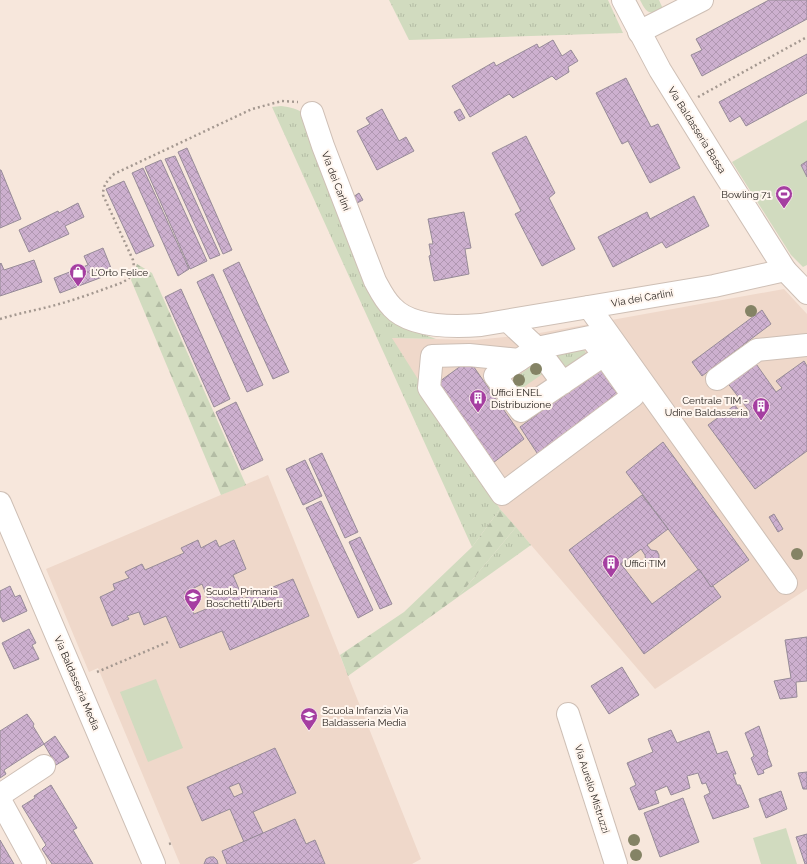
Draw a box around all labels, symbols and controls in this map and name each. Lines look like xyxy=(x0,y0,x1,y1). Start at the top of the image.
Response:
street label: Via Baldasseria Bassa xyxy=(666,85,728,175)
street label: Via dei Carlini xyxy=(320,150,352,212)
sports icon: Bowling 71 xyxy=(774,184,794,209)
place label: Bowling 71 xyxy=(721,189,772,200)
shop icon: L'Orto Felice xyxy=(68,262,88,287)
place label: L'Orto Felice xyxy=(91,267,148,278)
street label: Via dei Carlini xyxy=(610,287,674,309)
place label: Uffici ENEL Distribuzione xyxy=(491,387,551,410)
building icon: Uffici ENEL Distribuzione xyxy=(468,388,488,413)
place label: Centrale TIM - Udine Baldasseria xyxy=(665,395,748,418)
building icon: Centrale TIM - Udine Baldasseria xyxy=(751,396,771,421)
building icon: Uffici TIM xyxy=(601,553,621,578)
place label: Uffici TIM xyxy=(624,558,666,569)
place label: Scuola Primaria Boschetti Alberti xyxy=(206,586,282,609)
school or university icon: Scuola Primaria Boschetti Alberti xyxy=(183,587,203,612)
street label: Via Baldasseria Media xyxy=(52,634,102,732)
place label: Scuola Infanzia Via Baldasseria Media xyxy=(322,705,408,728)
school or university icon: Scuola Infanzia Via Baldasseria Media xyxy=(299,706,319,731)
street label: Via Aurelio Mistruzzi xyxy=(572,743,612,835)

